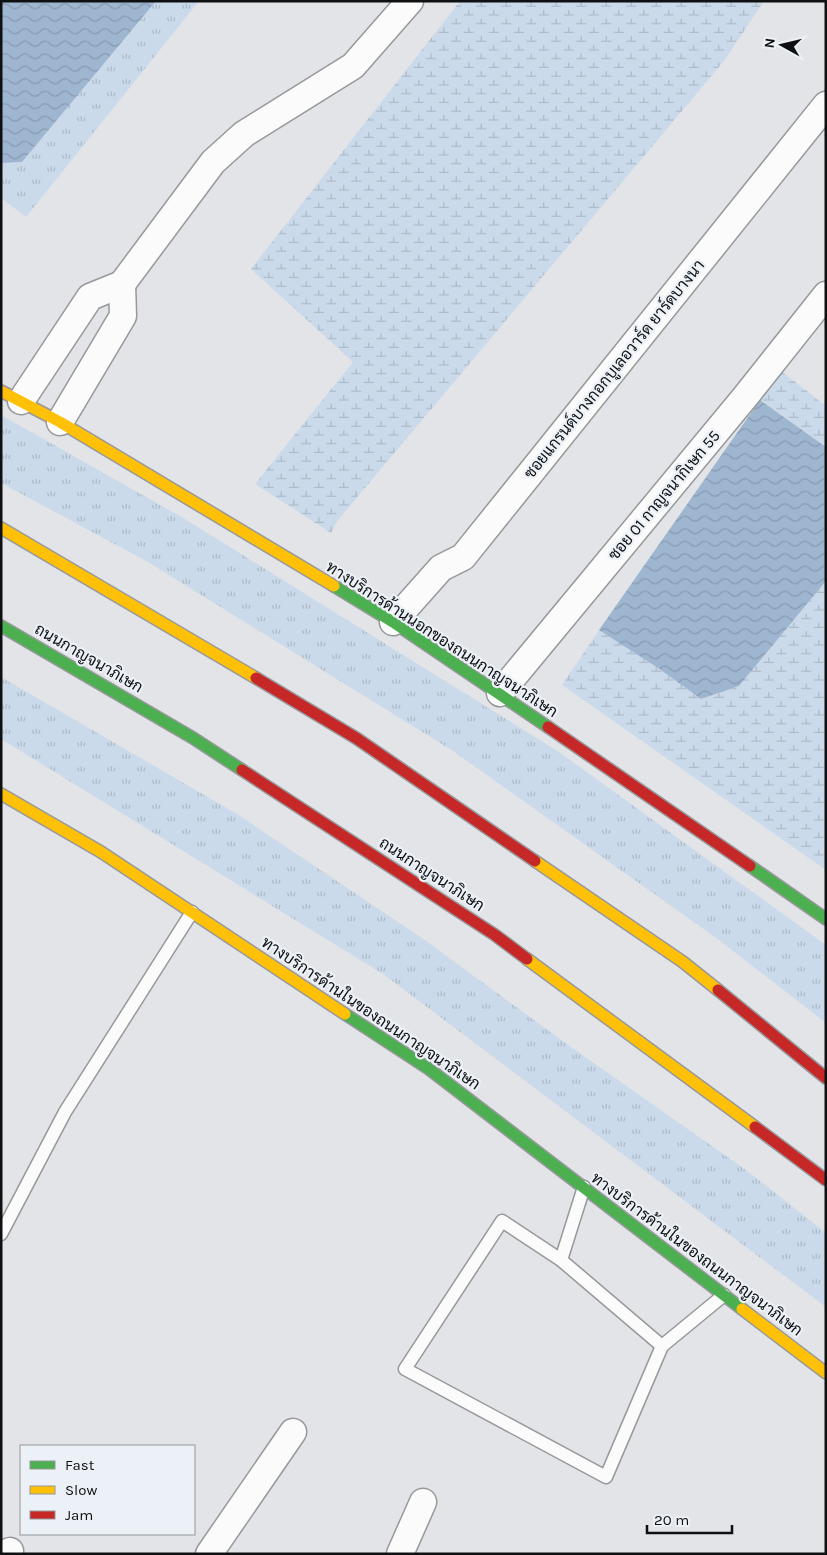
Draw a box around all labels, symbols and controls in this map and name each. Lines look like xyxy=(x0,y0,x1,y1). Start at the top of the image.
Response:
north arrow xyxy=(757,20,807,70)
text: N xyxy=(761,37,779,49)
street label: ซอยแกรนด์บางกอกบูเลอวาร์ด ยาร์ดบางนา xyxy=(517,254,710,483)
street label: ซอย 01 กาญจนากิเษก 55 xyxy=(604,426,724,564)
street label: ทางบริการด้านนอกของถนนกาญจนาภิเษก xyxy=(323,556,562,721)
street label: ถนนกาญจนาภิเษก xyxy=(32,619,146,697)
street label: ถนนกาญจนาภิเษก xyxy=(376,833,488,915)
street label: ทางบริการด้านในของถนนกาญจนาภิเษก xyxy=(258,931,485,1094)
street label: ทางบริการด้านในของถนนกาญจนาภิเษก xyxy=(588,1167,808,1340)
legend xyxy=(20,1445,195,1535)
text: Fast xyxy=(65,1456,95,1474)
text: Slow xyxy=(65,1481,97,1499)
scale bar xyxy=(647,1502,732,1534)
text: Jam xyxy=(65,1506,93,1524)
text: 20 m xyxy=(654,1511,689,1529)

